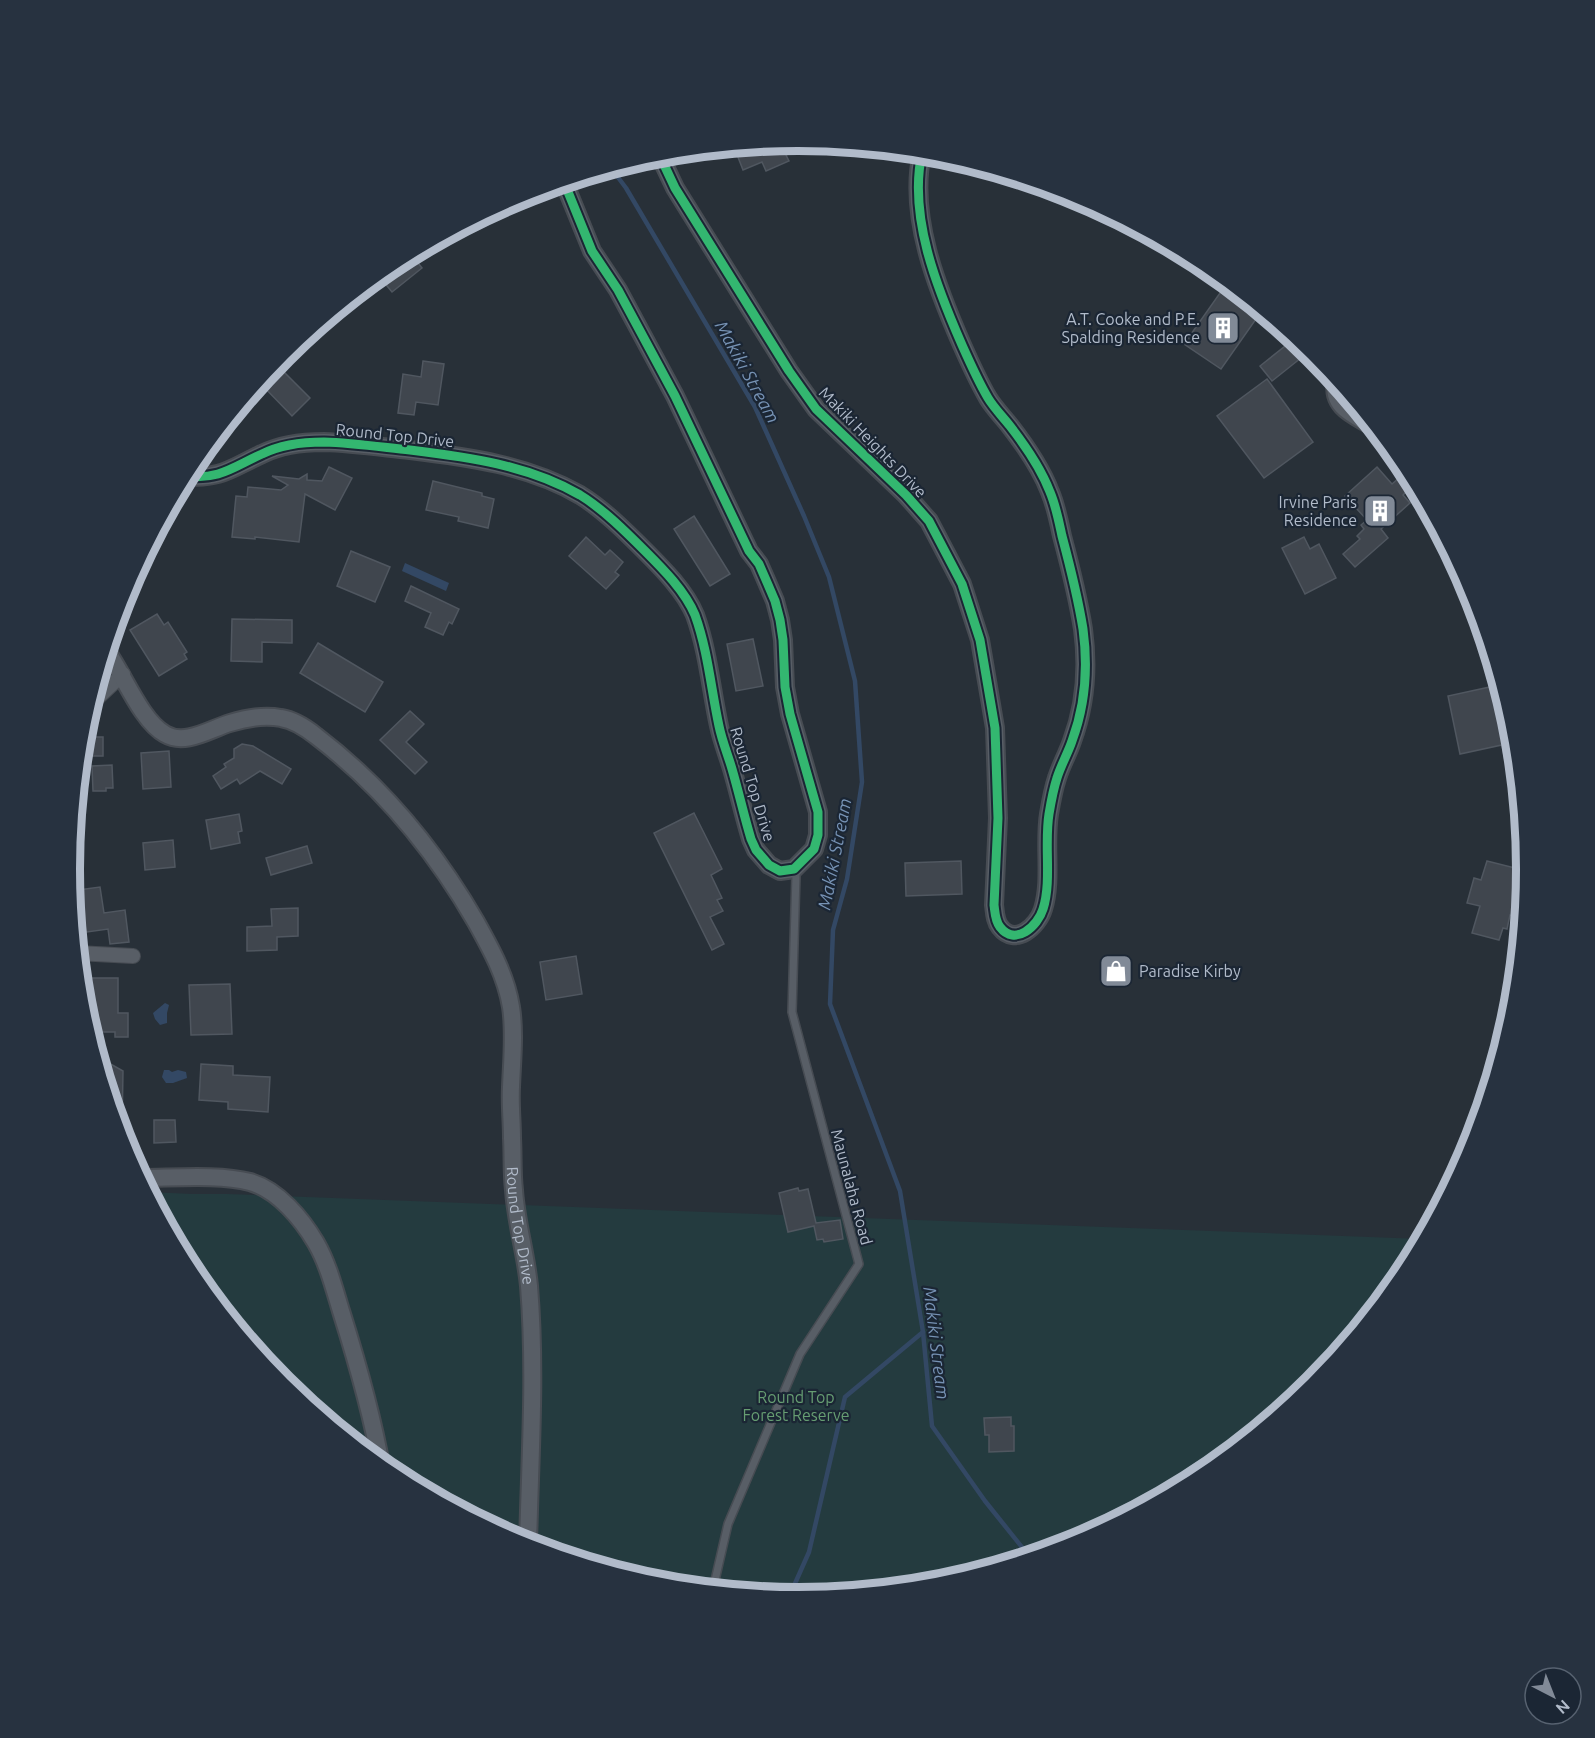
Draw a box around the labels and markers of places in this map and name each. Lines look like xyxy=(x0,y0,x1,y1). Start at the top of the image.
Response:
place label: A.T. Cooke and P.E. Spalding Residence xyxy=(1061,310,1200,346)
building icon: A.T. Cooke and P.E. Spalding Residence xyxy=(1205,310,1241,346)
place label: Irvine Paris Residence xyxy=(1279,493,1357,529)
building icon: Irvine Paris Residence xyxy=(1362,493,1398,529)
shop icon: Paradise Kirby xyxy=(1098,953,1134,989)
place label: Paradise Kirby xyxy=(1139,962,1241,980)

